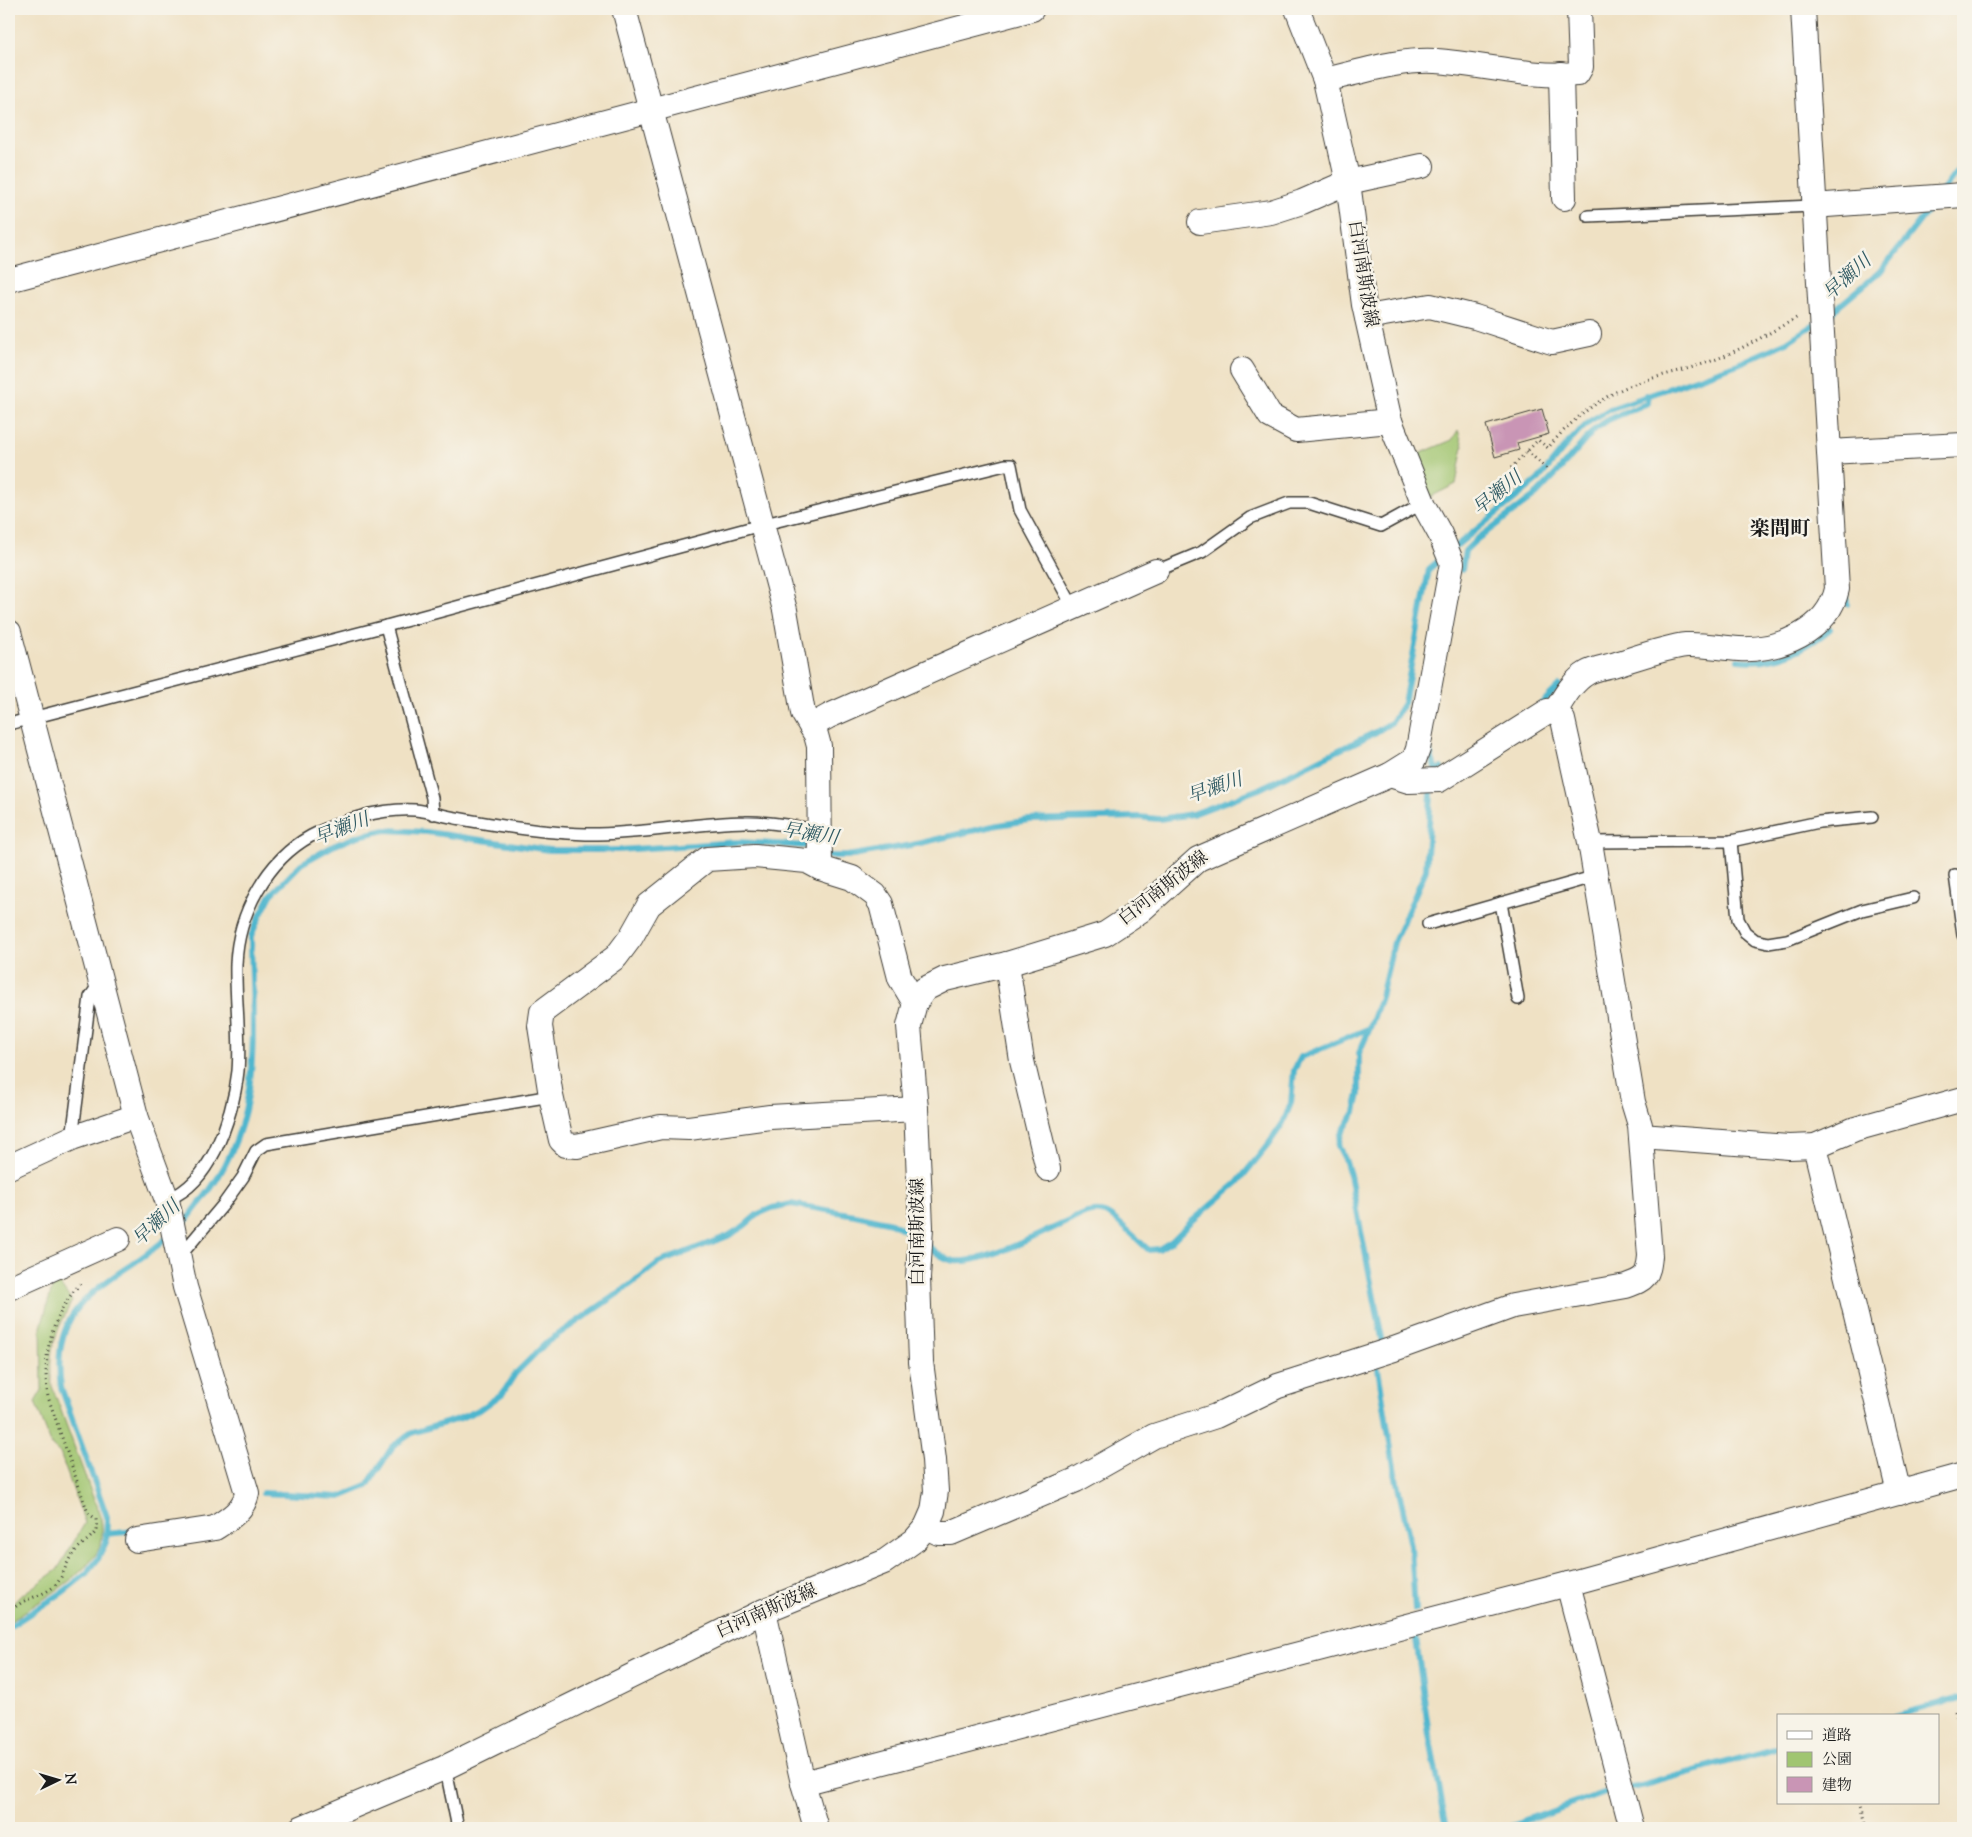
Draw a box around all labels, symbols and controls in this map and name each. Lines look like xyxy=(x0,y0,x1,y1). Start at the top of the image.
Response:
street label: 白河南斯波線 xyxy=(1341,219,1383,329)
water label: 早瀬川 xyxy=(1818,248,1880,307)
water label: 早瀬川 xyxy=(1467,464,1530,522)
district label: 楽間町 xyxy=(1750,516,1811,545)
water label: 早瀬川 xyxy=(1184,766,1248,811)
water label: 早瀬川 xyxy=(311,806,375,853)
water label: 早瀬川 xyxy=(780,817,842,853)
street label: 白河南斯波線 xyxy=(1113,846,1215,932)
street label: 白河南斯波線 xyxy=(906,1178,932,1286)
water label: 早瀬川 xyxy=(127,1193,189,1253)
street label: 白河南斯波線 xyxy=(712,1578,822,1646)
legend xyxy=(1777,1714,1940,1804)
text: 道路 xyxy=(1822,1726,1852,1747)
text: 公園 xyxy=(1822,1750,1852,1771)
north arrow xyxy=(32,1754,82,1804)
text: N xyxy=(59,1773,79,1785)
text: 建物 xyxy=(1822,1776,1852,1797)

